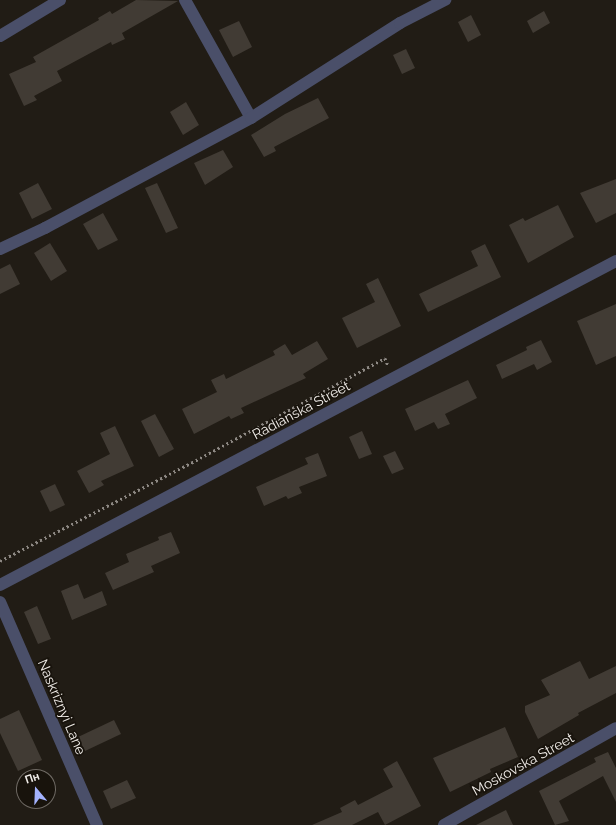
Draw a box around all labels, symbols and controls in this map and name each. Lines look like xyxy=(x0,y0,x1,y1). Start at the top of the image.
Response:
street label: Radianska Street xyxy=(249,377,353,443)
street label: Naskriznyi Lane xyxy=(34,657,90,757)
street label: Moskovska Street xyxy=(469,729,577,799)
north arrow xyxy=(16,769,56,809)
text: Пн xyxy=(23,770,41,787)

